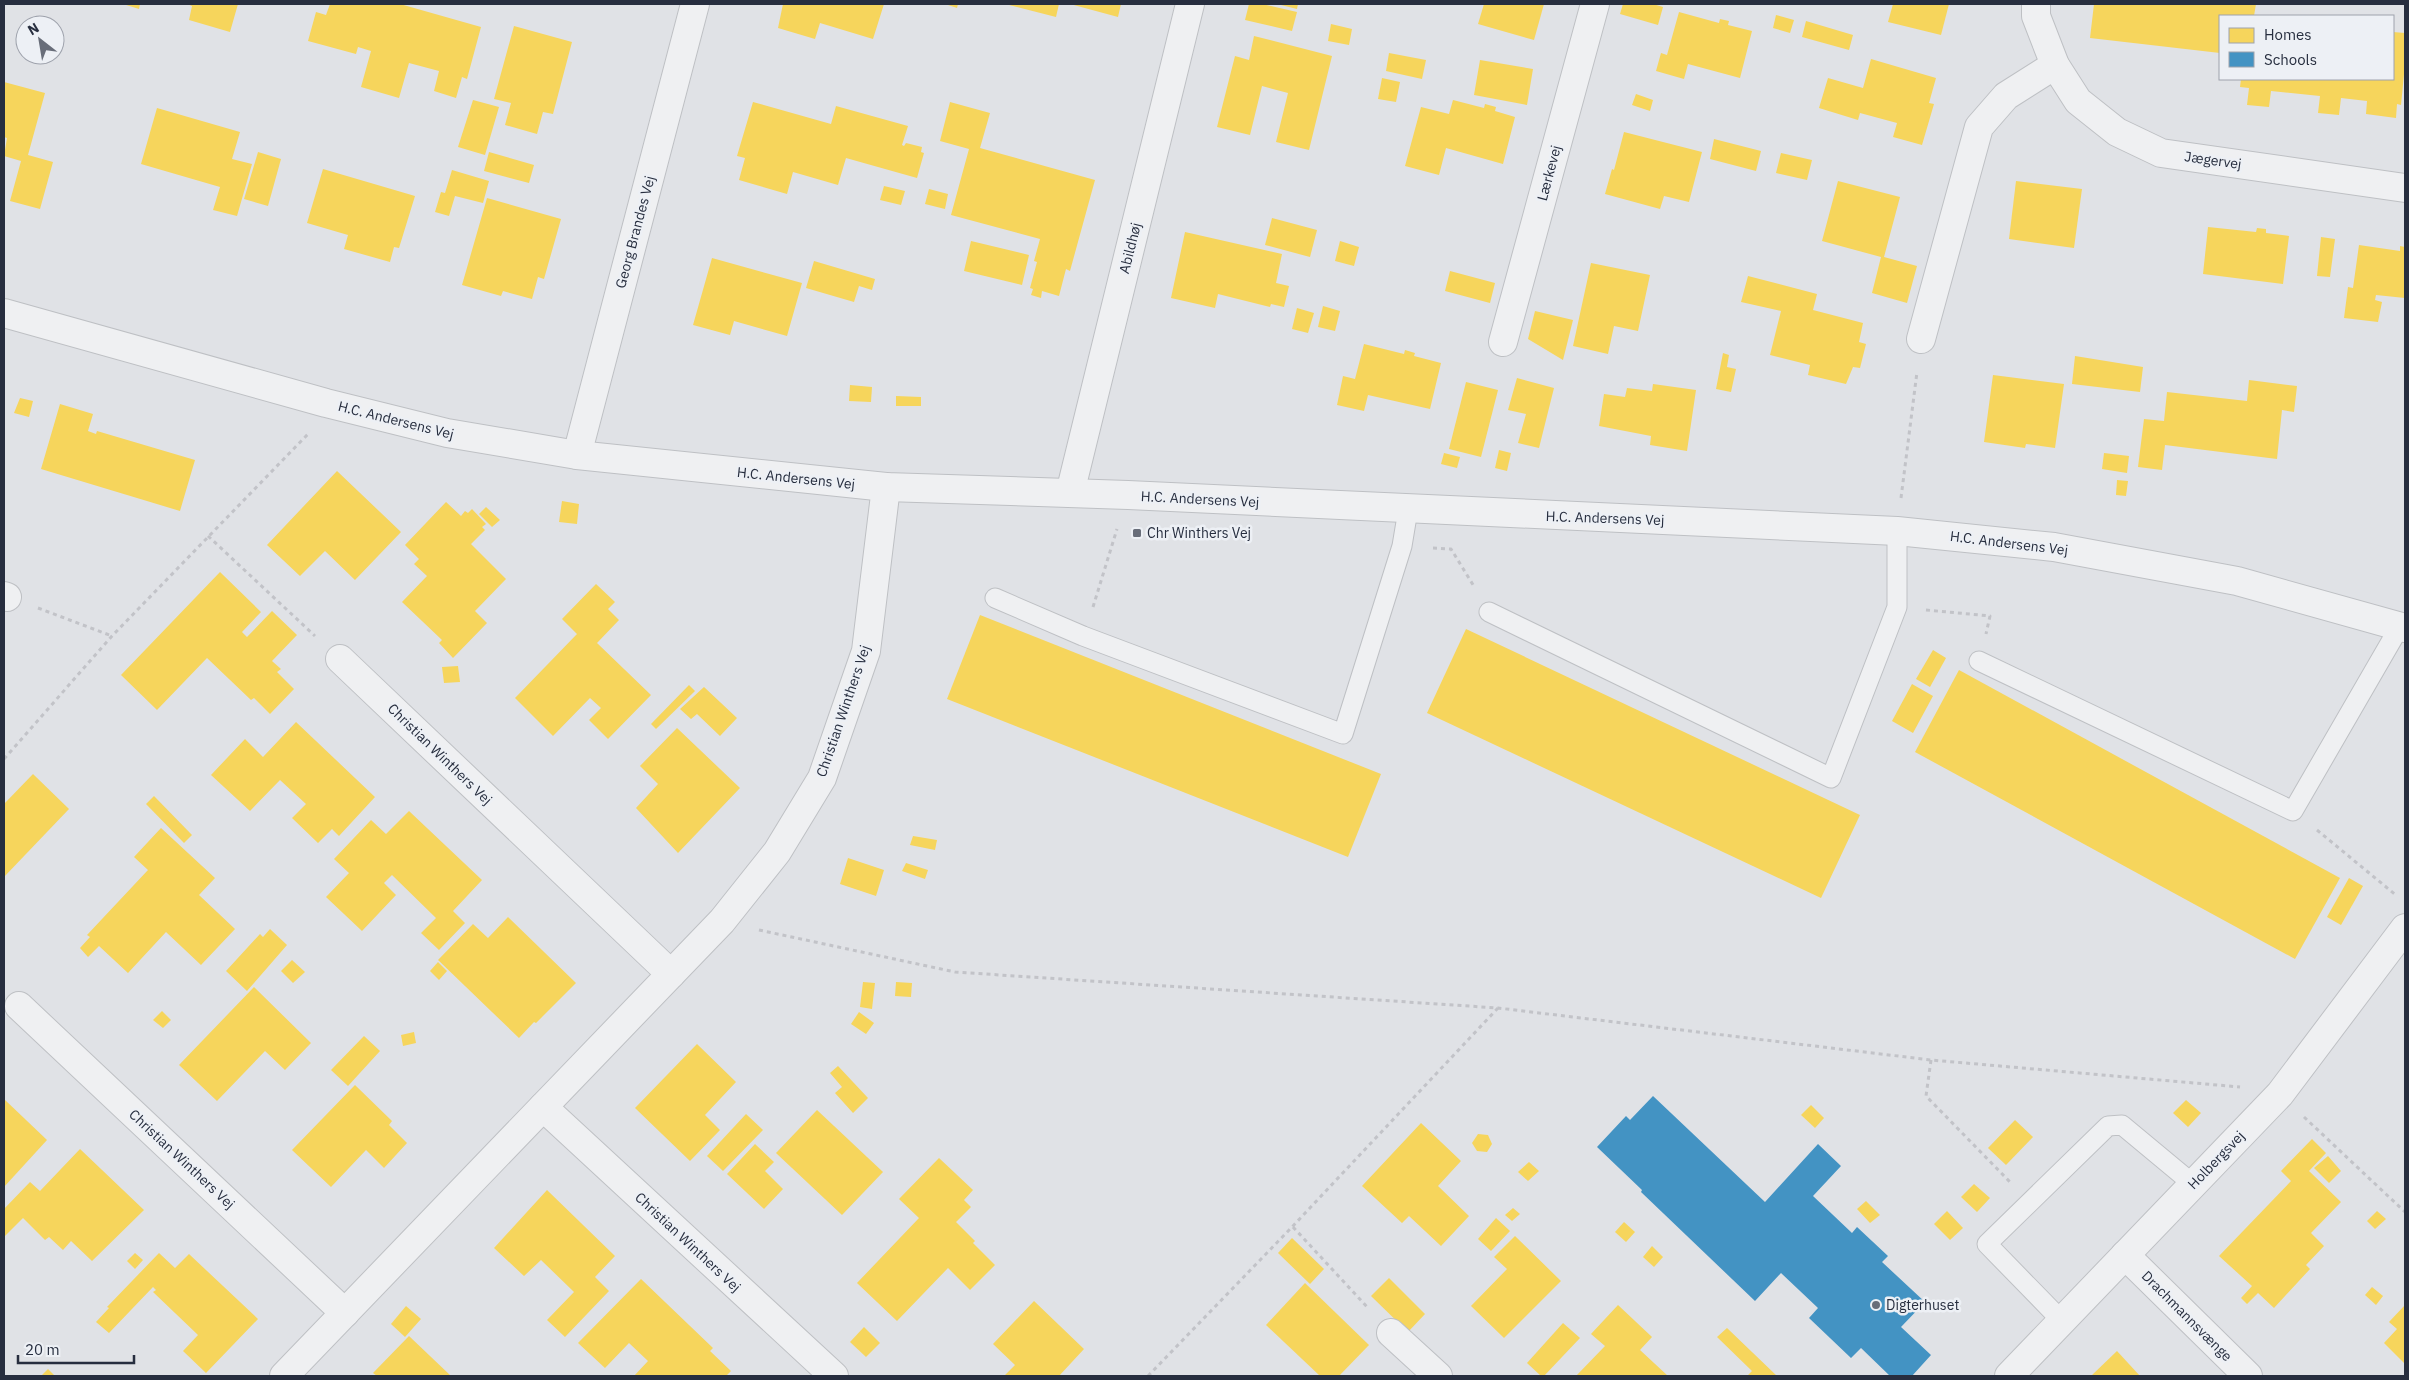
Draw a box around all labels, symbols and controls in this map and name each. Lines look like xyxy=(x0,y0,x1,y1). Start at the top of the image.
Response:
north arrow xyxy=(15,15,65,65)
legend xyxy=(2219,15,2394,80)
text: N xyxy=(24,19,42,39)
text: Homes xyxy=(2264,25,2312,44)
text: Schools xyxy=(2264,50,2317,69)
street label: Lærkevej xyxy=(1533,143,1565,203)
street label: Jægervej xyxy=(2183,147,2243,173)
street label: Georg Brandes Vej xyxy=(611,174,659,290)
street label: Abildhøj xyxy=(1115,221,1145,275)
street label: H.C. Andersens Vej xyxy=(336,397,456,443)
street label: H.C. Andersens Vej xyxy=(736,463,856,493)
street label: H.C. Andersens Vej xyxy=(1140,487,1260,511)
street label: H.C. Andersens Vej xyxy=(1545,507,1665,529)
place label: Chr Winthers Vej xyxy=(1147,524,1251,542)
marker: Chr Winthers Vej xyxy=(1131,527,1143,539)
street label: H.C. Andersens Vej xyxy=(1949,527,2069,559)
street label: Christian Winthers Vej xyxy=(812,643,874,779)
street label: Christian Winthers Vej xyxy=(384,700,496,808)
street label: Christian Winthers Vej xyxy=(125,1105,239,1213)
street label: Holbergsvej xyxy=(2184,1127,2248,1193)
street label: Christian Winthers Vej xyxy=(631,1188,745,1296)
street label: Drachmannsvænge xyxy=(2138,1267,2236,1365)
place label: Digterhuset xyxy=(1886,1296,1959,1314)
marker: Digterhuset xyxy=(1870,1299,1882,1311)
scale bar xyxy=(18,1332,134,1364)
text: 20 m xyxy=(25,1340,60,1359)

